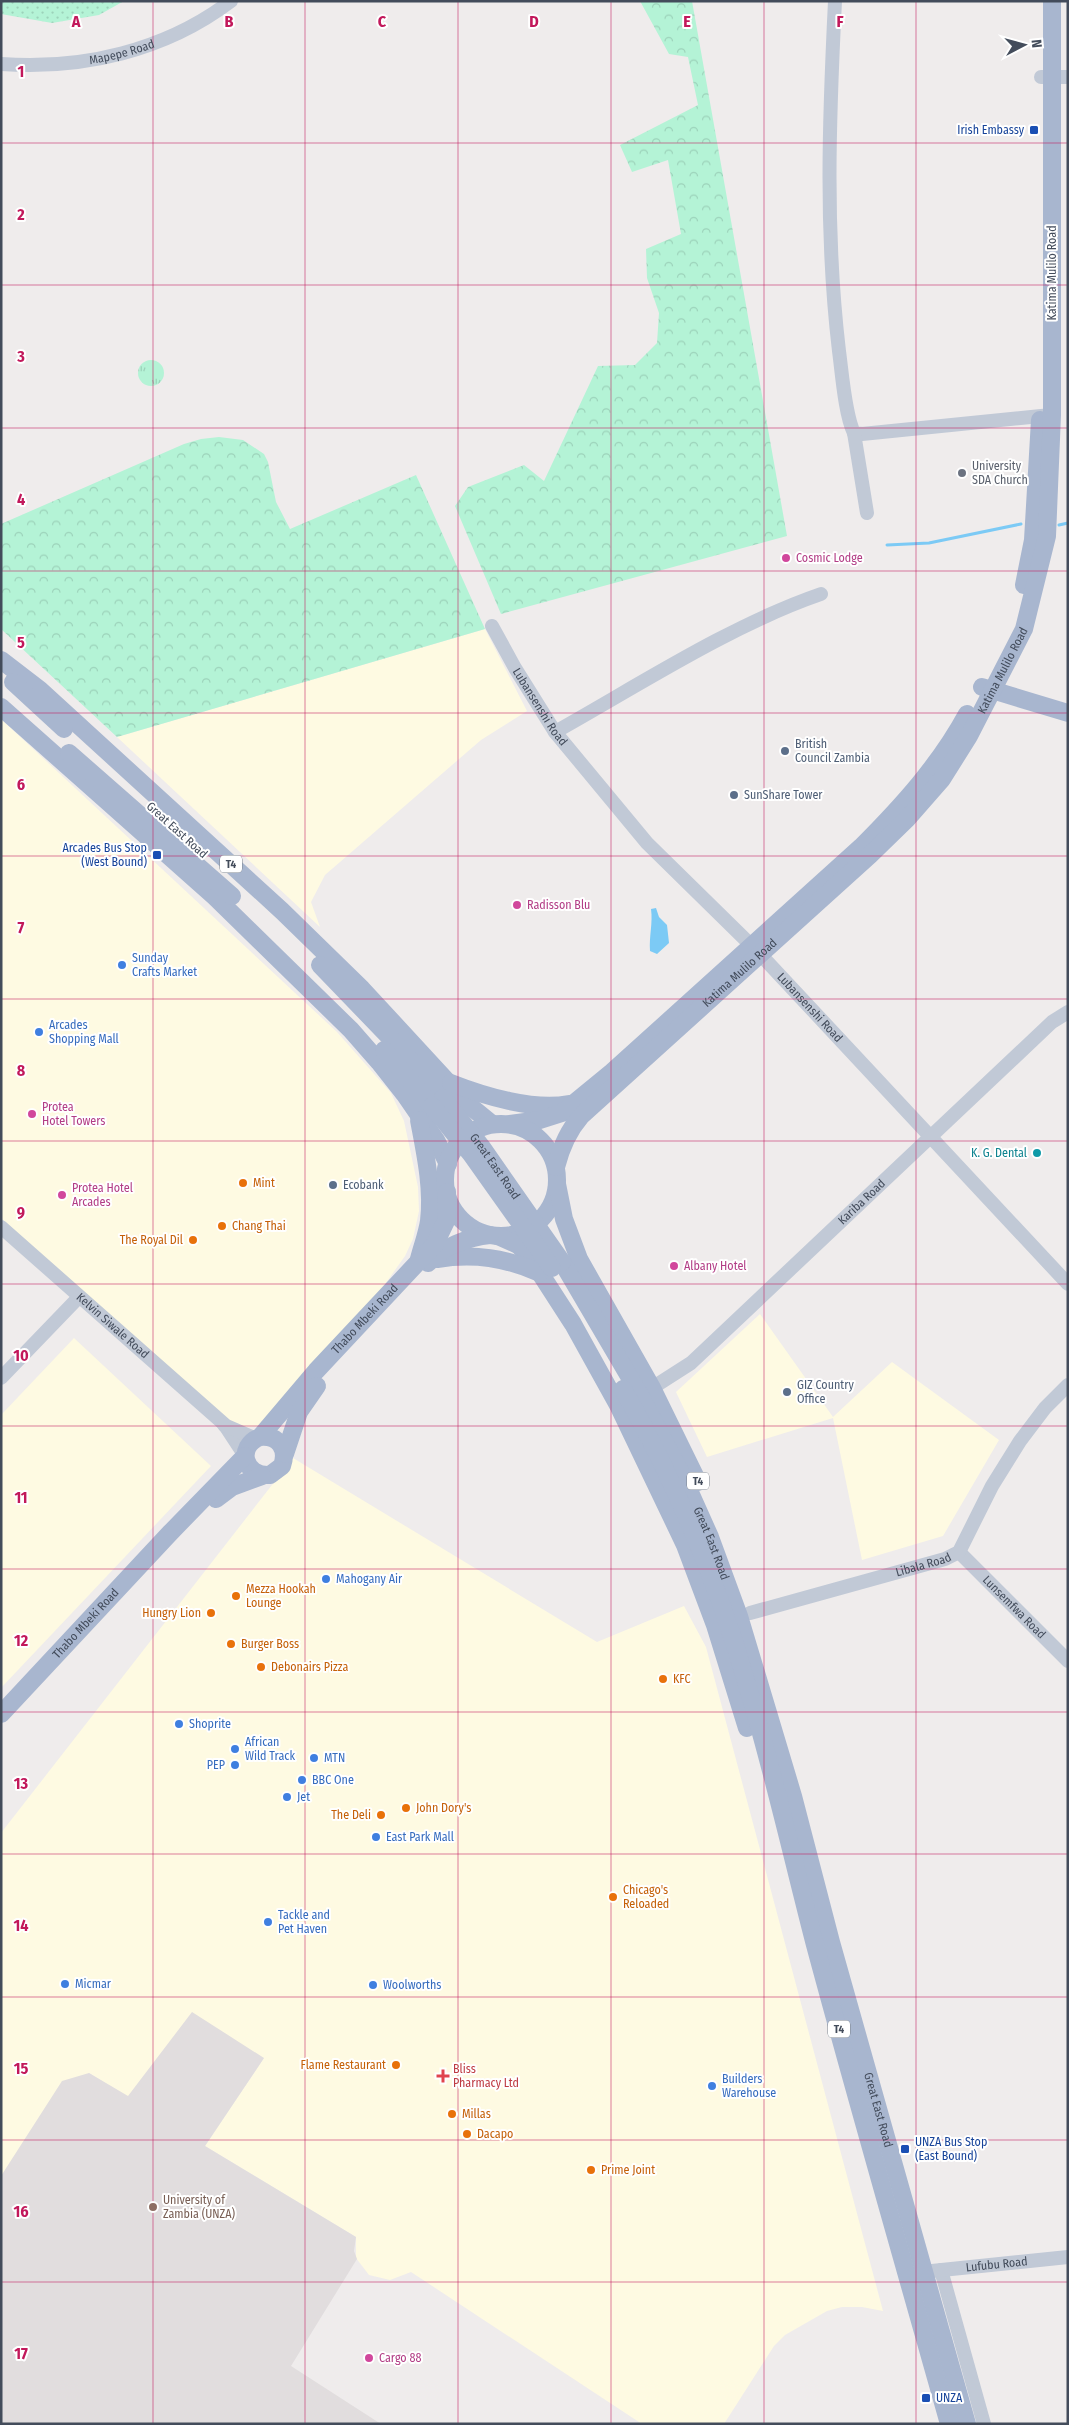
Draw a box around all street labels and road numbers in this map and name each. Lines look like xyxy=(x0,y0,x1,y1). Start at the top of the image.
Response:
street label: Mapepe Road xyxy=(88,37,156,67)
street label: Katima Mulilo Road xyxy=(1045,225,1059,321)
street label: Katima Mulilo Road xyxy=(975,625,1031,716)
street label: Lubansenshi Road xyxy=(510,665,570,748)
street label: Great East Road xyxy=(144,799,210,861)
road number: T4 xyxy=(220,856,242,872)
street label: Katima Mulilo Road xyxy=(700,936,780,1010)
street label: Lubansenshi Road xyxy=(774,970,846,1045)
street label: Great East Road xyxy=(467,1131,523,1202)
street label: Kariba Road xyxy=(835,1176,888,1227)
street label: Thabo Mbeki Road xyxy=(329,1281,401,1357)
street label: Kelvin Siwale Road xyxy=(74,1290,152,1361)
road number: T4 xyxy=(687,1472,709,1490)
street label: Great East Road xyxy=(690,1505,732,1582)
street label: Libala Road xyxy=(894,1550,954,1579)
street label: Lunsemfwa Road xyxy=(980,1573,1048,1641)
street label: Thabo Mbeki Road xyxy=(50,1585,122,1661)
road number: T4 xyxy=(828,2020,850,2038)
street label: Great East Road xyxy=(861,2071,896,2149)
street label: Lufubu Road xyxy=(965,2254,1028,2274)

